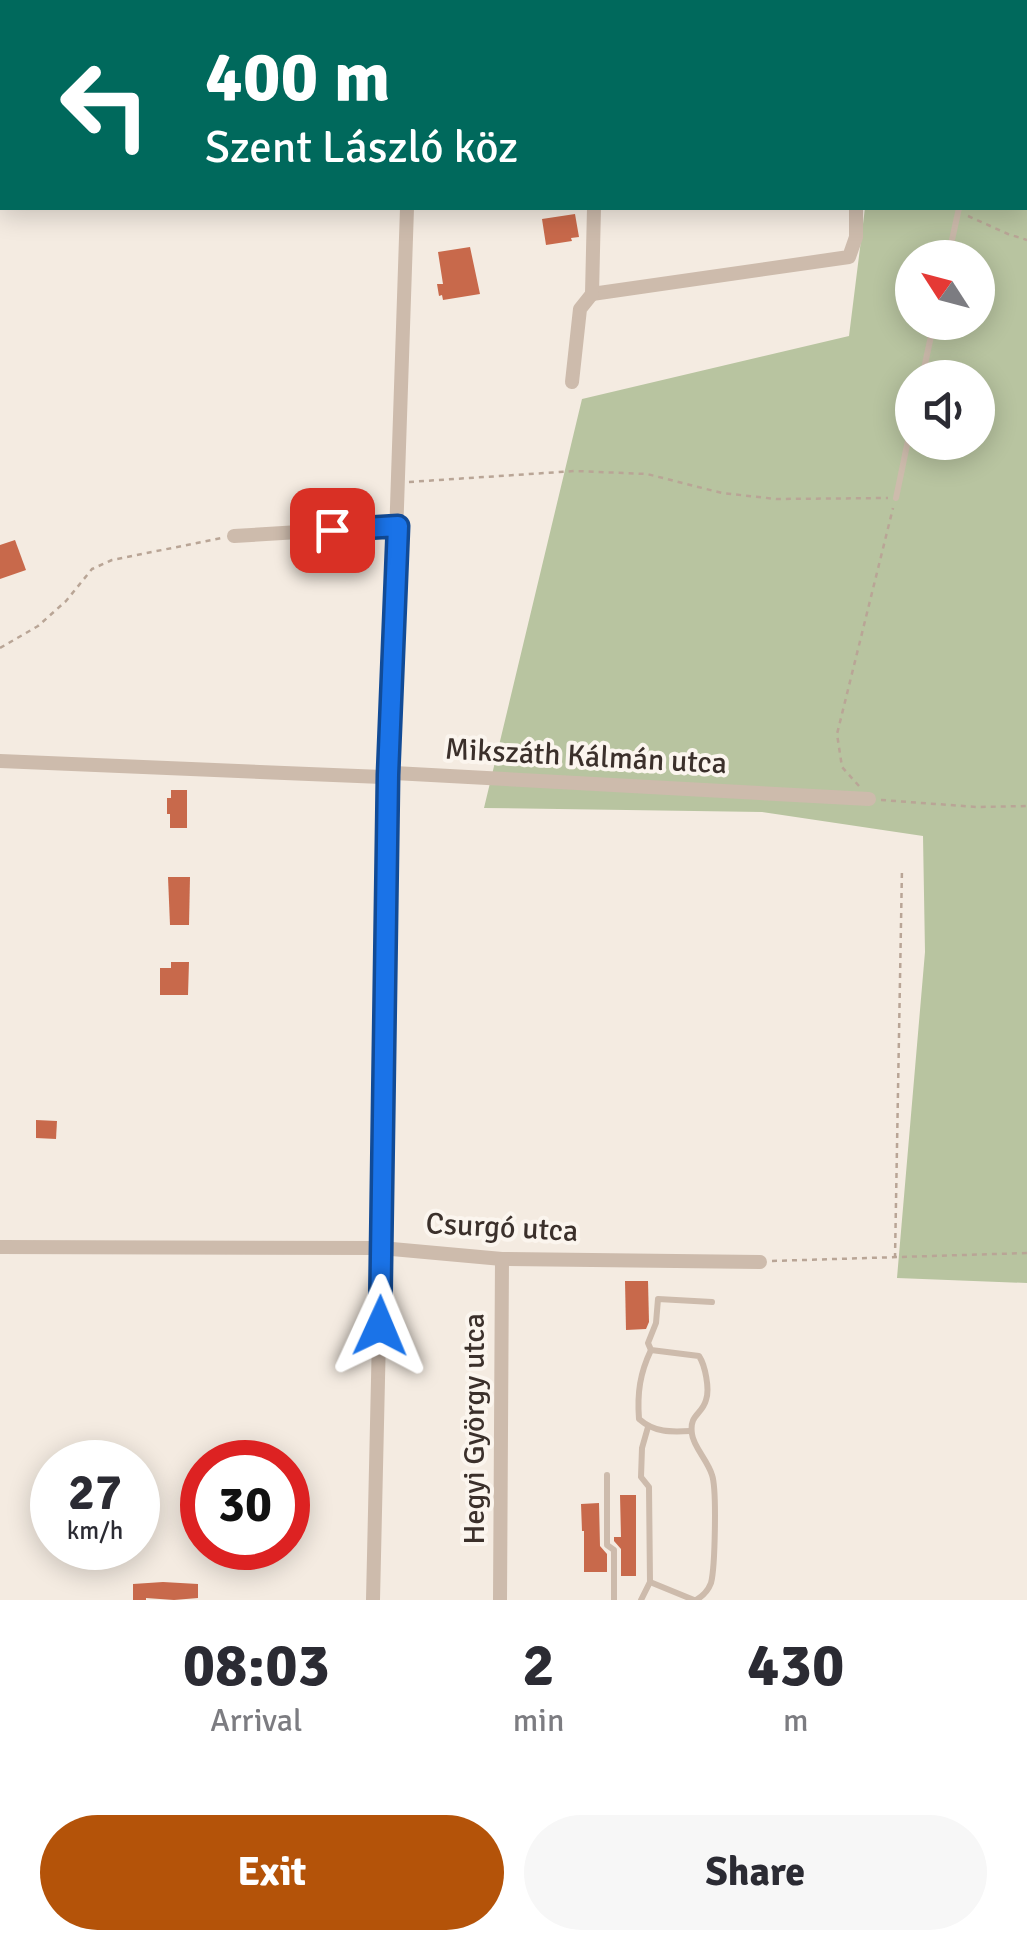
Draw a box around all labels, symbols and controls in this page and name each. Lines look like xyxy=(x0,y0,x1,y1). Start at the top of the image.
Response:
text: 400 m xyxy=(205,34,390,120)
icon: left xyxy=(40,40,170,170)
text: Szent László köz xyxy=(205,120,518,175)
north arrow xyxy=(895,240,995,340)
map controls xyxy=(895,240,995,460)
button: sound xyxy=(895,360,995,460)
pin xyxy=(290,488,375,573)
icon: arrive xyxy=(305,503,360,558)
street label: Mikszáth Kálmán utca xyxy=(444,731,728,782)
street label: Csurgó utca xyxy=(425,1205,579,1250)
position arrow xyxy=(328,1274,432,1378)
street label: Hegyi György utca xyxy=(456,1313,493,1545)
speed limit sign: 30 xyxy=(180,1440,310,1570)
text: 27 xyxy=(68,1462,122,1524)
text: km/h xyxy=(67,1515,123,1546)
text: 08:03 xyxy=(183,1629,330,1703)
text: 2 xyxy=(522,1629,555,1703)
text: 430 xyxy=(747,1629,844,1703)
text: Arrival xyxy=(210,1701,302,1740)
text: min xyxy=(513,1701,564,1740)
text: m xyxy=(783,1701,808,1740)
button: Exit xyxy=(40,1815,504,1930)
button: Share xyxy=(524,1815,987,1930)

